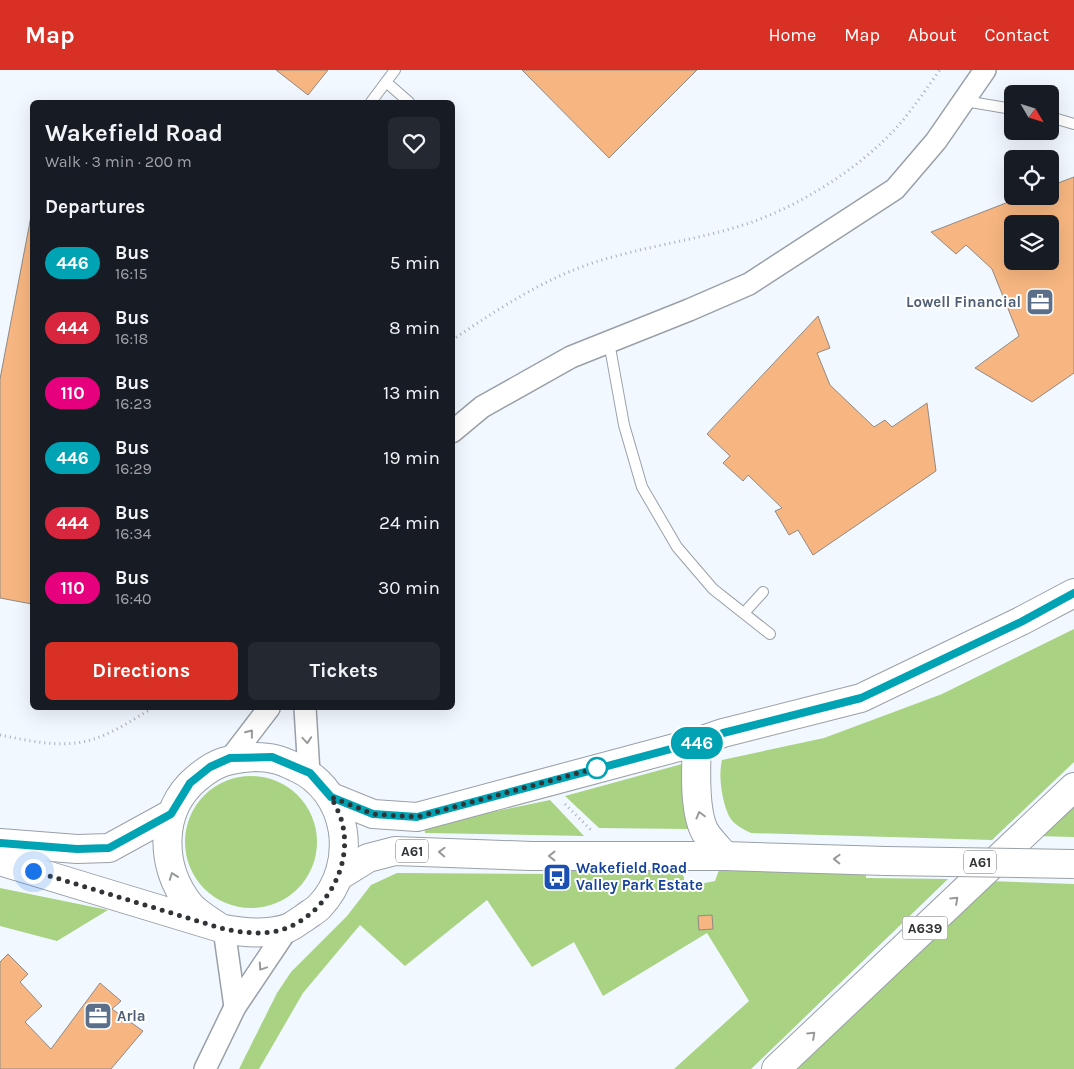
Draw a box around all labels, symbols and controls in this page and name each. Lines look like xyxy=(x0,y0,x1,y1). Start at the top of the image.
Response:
text: Map xyxy=(25,21,75,49)
text: Home xyxy=(768,24,816,46)
text: Map xyxy=(844,24,880,46)
text: About xyxy=(908,24,957,46)
text: Contact xyxy=(985,24,1049,46)
north arrow xyxy=(1004,85,1059,140)
map controls xyxy=(1004,85,1059,270)
button: heart xyxy=(388,117,440,169)
text: Wakefield Road xyxy=(45,119,223,147)
button: locate xyxy=(1004,150,1059,205)
text: Walk · 3 min · 200 m xyxy=(45,152,192,171)
text: Departures xyxy=(45,196,145,218)
button: layers xyxy=(1004,215,1059,270)
text: Bus xyxy=(115,242,149,264)
text: 446 xyxy=(56,252,89,274)
text: 5 min xyxy=(390,252,440,274)
text: 16:15 xyxy=(115,264,147,283)
office icon: Lowell Financial xyxy=(1025,287,1055,317)
place label: Lowell Financial xyxy=(906,293,1021,311)
text: Bus xyxy=(115,307,149,329)
text: 444 xyxy=(56,317,89,339)
text: 8 min xyxy=(389,317,440,339)
text: 16:18 xyxy=(115,329,148,348)
text: Bus xyxy=(115,372,149,394)
text: 110 xyxy=(60,382,85,404)
text: 13 min xyxy=(383,382,440,404)
text: 16:23 xyxy=(115,394,152,413)
text: Bus xyxy=(115,437,149,459)
text: 446 xyxy=(56,447,89,469)
text: 19 min xyxy=(383,447,440,469)
text: 16:29 xyxy=(115,459,152,478)
text: Bus xyxy=(115,502,149,524)
text: 444 xyxy=(56,512,89,534)
text: 24 min xyxy=(379,512,440,534)
text: 16:34 xyxy=(115,524,152,543)
text: Bus xyxy=(115,567,149,589)
text: 110 xyxy=(60,577,85,599)
text: 30 min xyxy=(378,577,440,599)
text: 16:40 xyxy=(115,589,152,608)
button: Directions xyxy=(45,642,238,700)
button: Tickets xyxy=(248,642,440,700)
line badge: 446 xyxy=(668,727,726,759)
one-way arrow xyxy=(244,730,252,739)
text: 446 xyxy=(681,732,713,754)
one-way arrow xyxy=(301,736,312,744)
unlabelled marker xyxy=(586,757,608,779)
one-way arrow xyxy=(696,812,706,820)
road number: A61 xyxy=(396,839,428,862)
one-way arrow xyxy=(437,846,445,857)
road number: A61 xyxy=(964,850,996,874)
one-way arrow xyxy=(548,851,556,861)
one-way arrow xyxy=(833,854,840,864)
your location xyxy=(21,859,46,884)
place label: Wakefield Road Valley Park Estate xyxy=(576,859,703,894)
bus stop icon: Wakefield Road Valley Park Estate xyxy=(542,862,572,892)
one-way arrow xyxy=(169,872,179,881)
one-way arrow xyxy=(949,897,958,906)
road number: A639 xyxy=(902,916,948,940)
one-way arrow xyxy=(259,962,268,971)
office icon: Arla xyxy=(83,1001,113,1031)
place label: Arla xyxy=(117,1007,146,1025)
one-way arrow xyxy=(806,1032,815,1041)

